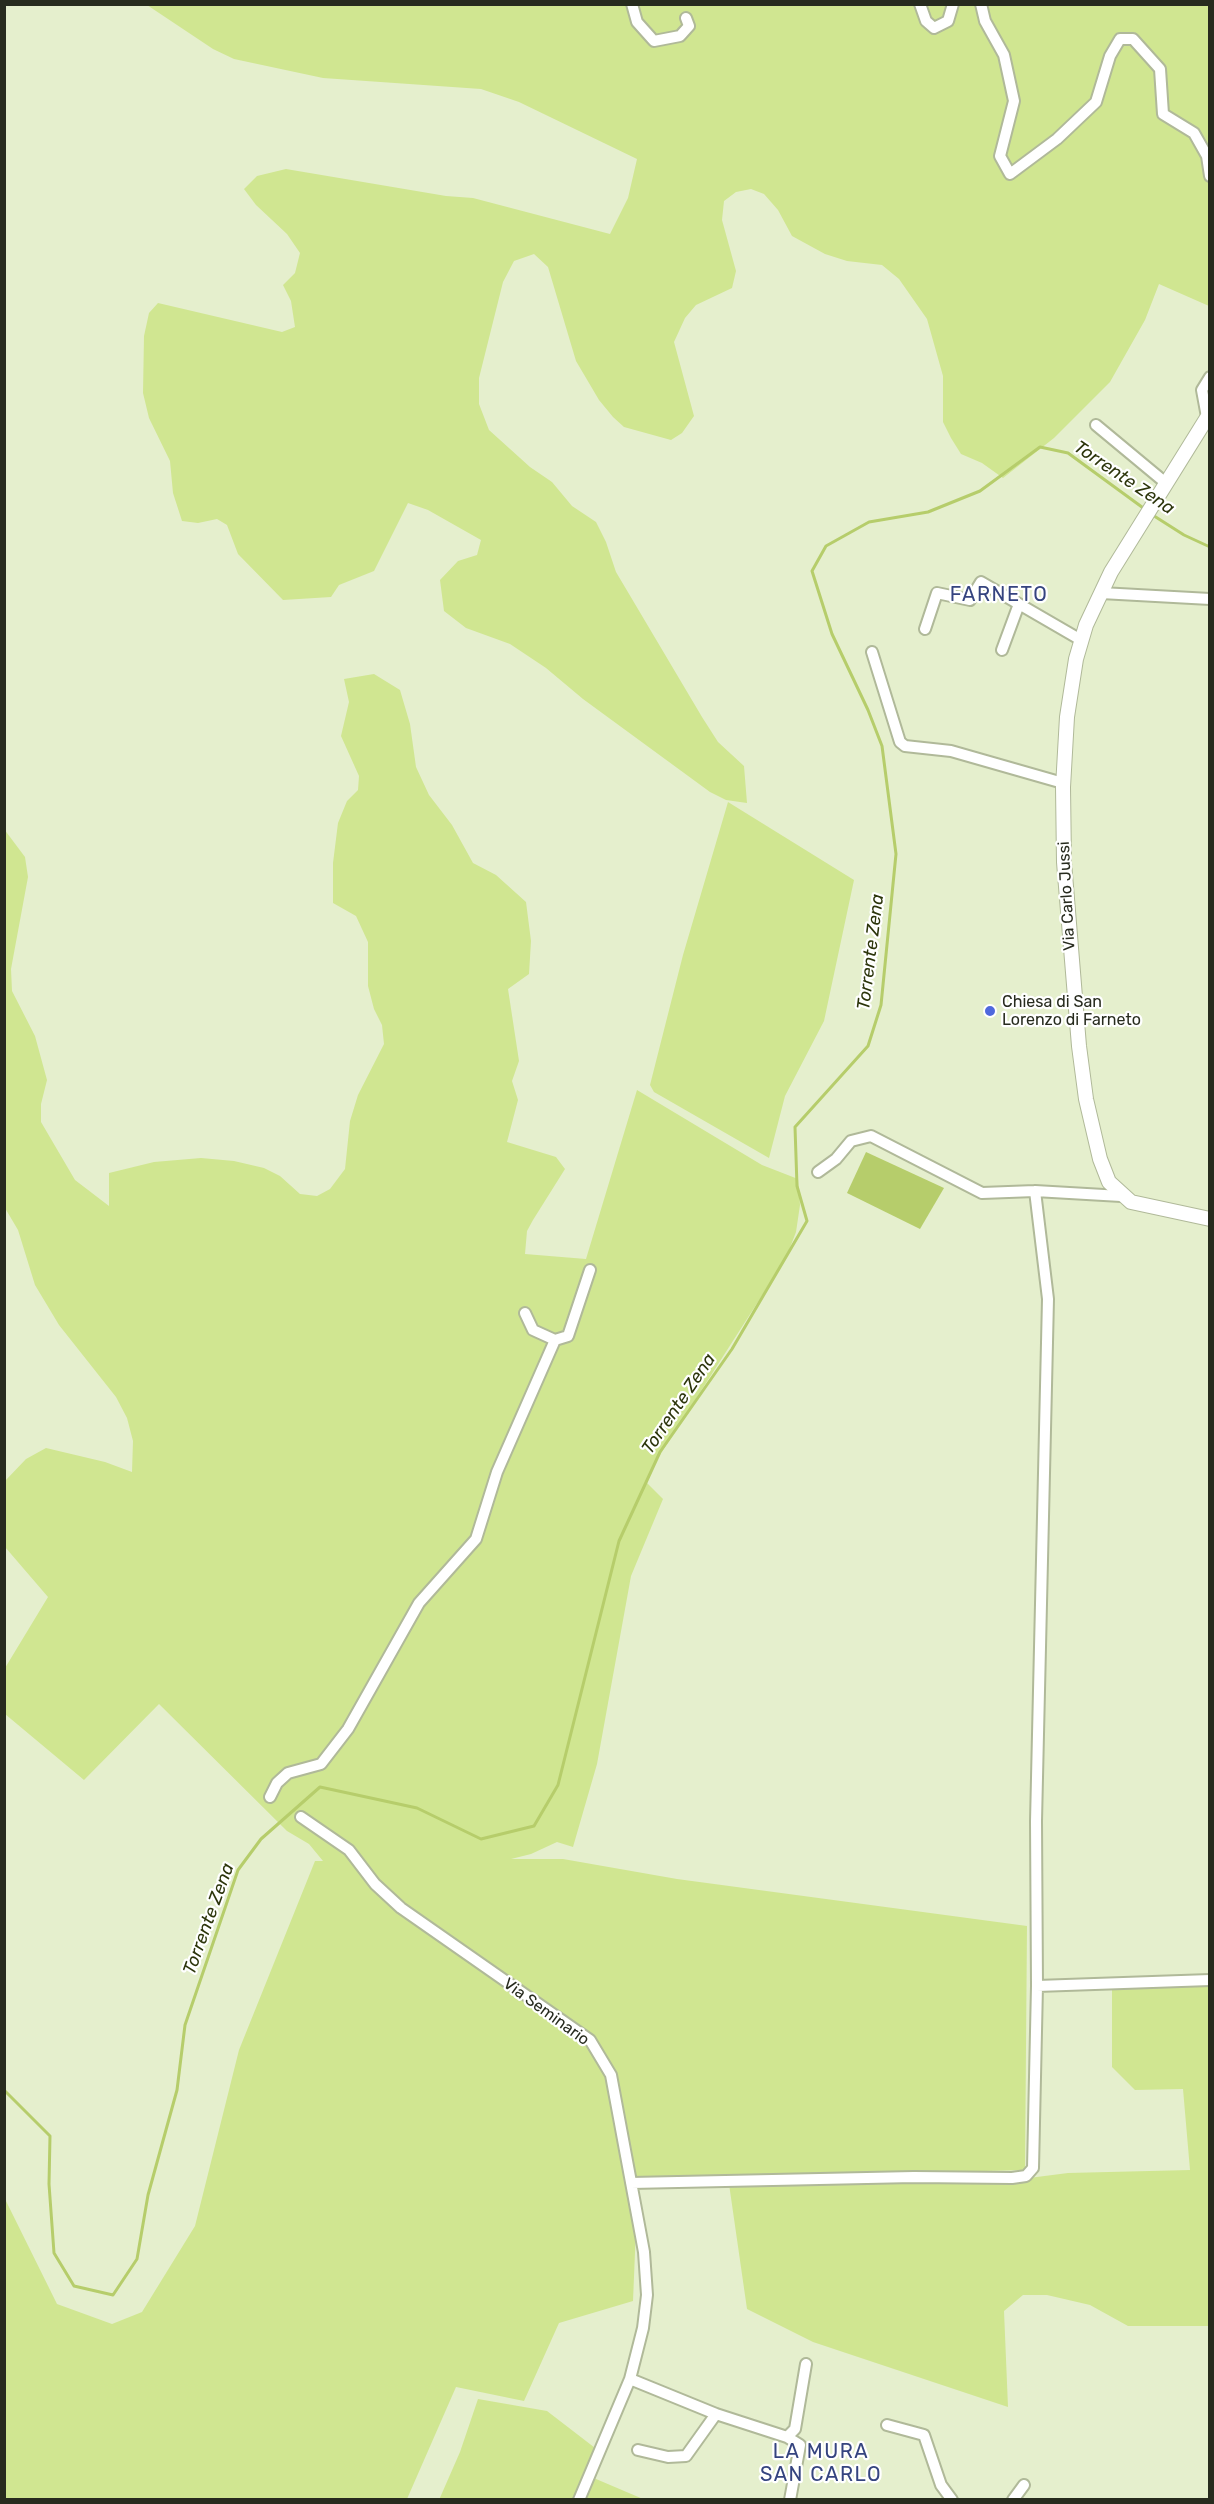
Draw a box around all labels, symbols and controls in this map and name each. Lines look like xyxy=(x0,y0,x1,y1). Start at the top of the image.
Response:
water label: Torrente Zena xyxy=(1070,436,1178,520)
district label: FARNETO xyxy=(950,583,1048,607)
street label: Via Carlo Jussi xyxy=(1055,841,1079,951)
water label: Torrente Zena xyxy=(853,893,889,1011)
place label: Chiesa di San Lorenzo di Farneto xyxy=(1002,992,1141,1030)
marker: Chiesa di San Lorenzo di Farneto xyxy=(983,1004,997,1018)
water label: Torrente Zena xyxy=(637,1350,721,1458)
water label: Torrente Zena xyxy=(179,1860,239,1978)
street label: Via Seminario xyxy=(499,1974,593,2050)
district label: LA MURA SAN CARLO xyxy=(760,2440,882,2487)

